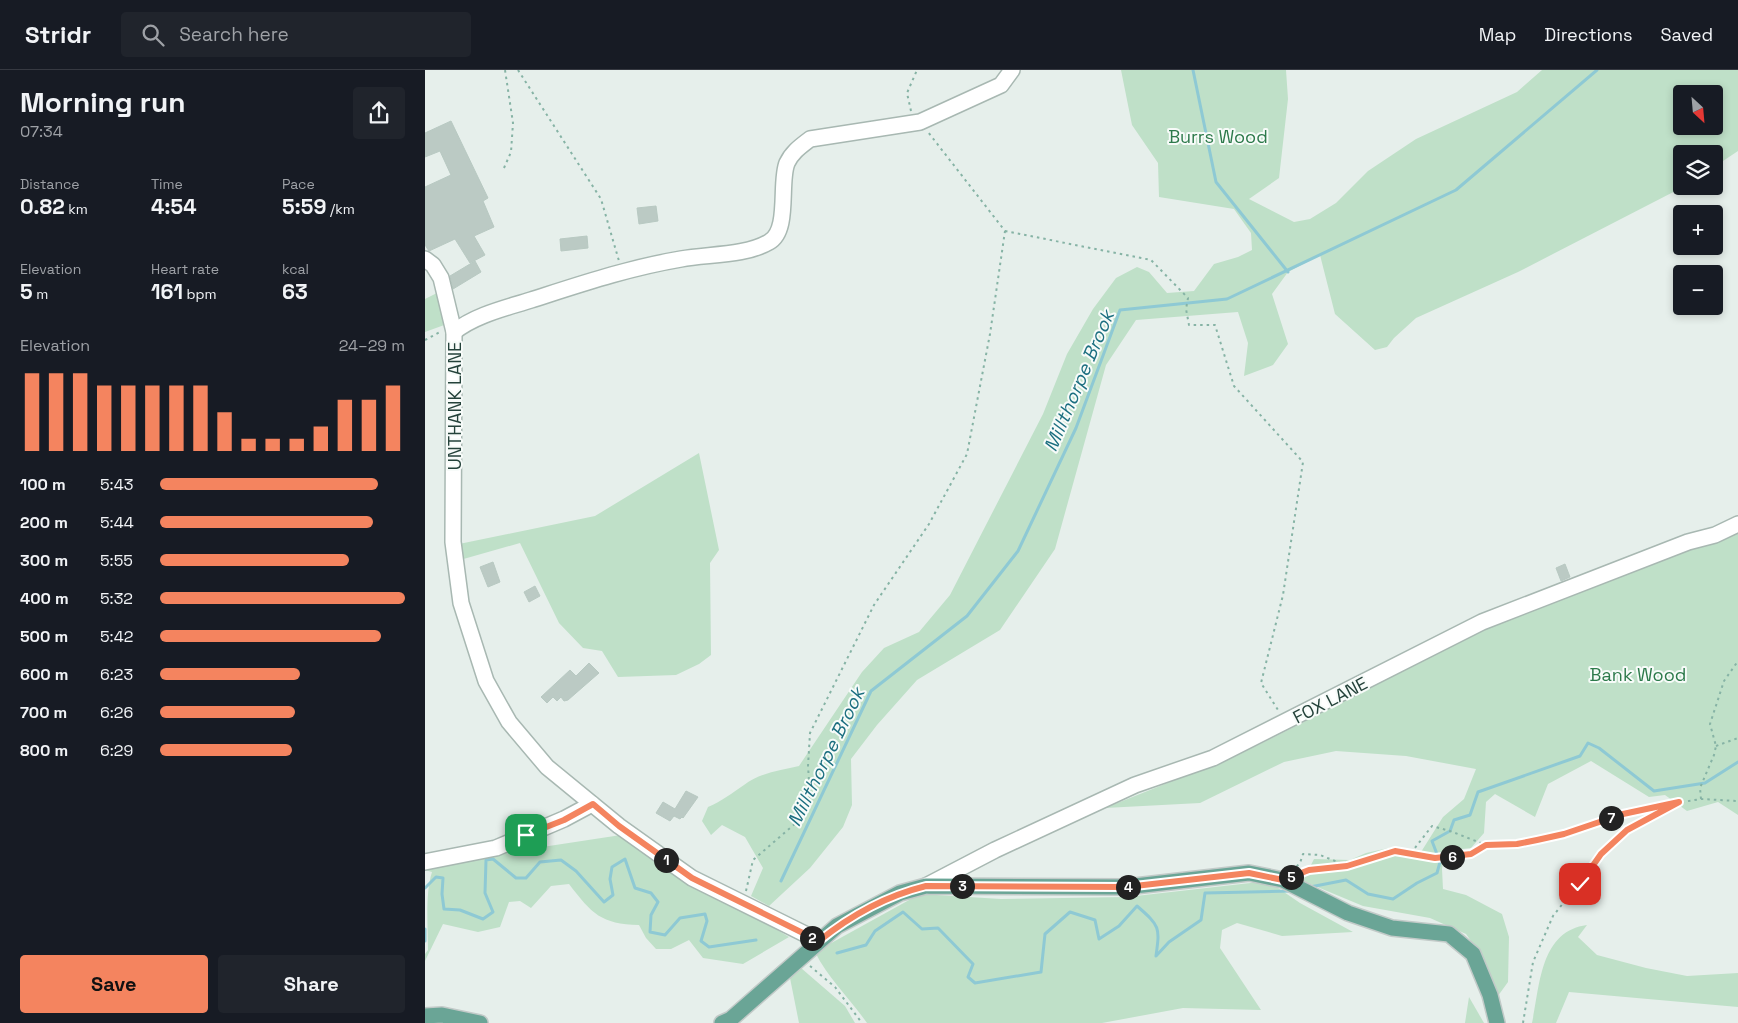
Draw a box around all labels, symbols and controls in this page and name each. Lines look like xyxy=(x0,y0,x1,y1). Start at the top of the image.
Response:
search box xyxy=(121,12,471,57)
text: Stridr xyxy=(25,19,91,50)
icon: search xyxy=(139,21,167,49)
text: Search here xyxy=(179,22,289,47)
text: Map xyxy=(1479,23,1516,46)
text: Directions xyxy=(1544,23,1633,46)
text: Saved xyxy=(1661,23,1713,46)
text: Morning run xyxy=(20,84,185,120)
north arrow xyxy=(1673,85,1723,135)
map controls xyxy=(1673,85,1723,315)
button: share xyxy=(353,87,405,139)
text: 07:34 xyxy=(20,121,63,142)
park label: Burrs Wood xyxy=(1168,125,1268,148)
button: layers xyxy=(1673,145,1723,195)
text: Distance xyxy=(20,175,80,193)
text: Time xyxy=(151,175,183,193)
text: Pace xyxy=(282,175,315,193)
text: 0.82 xyxy=(20,193,65,220)
text: 4:54 xyxy=(151,193,197,220)
text: 5:59 xyxy=(282,193,326,220)
text: km xyxy=(65,200,88,218)
text: /km xyxy=(326,200,355,218)
button: + xyxy=(1673,205,1723,255)
text: Elevation xyxy=(20,260,81,278)
text: Heart rate xyxy=(151,260,219,278)
text: kcal xyxy=(282,260,309,278)
button: − xyxy=(1673,265,1723,315)
text: 5 xyxy=(20,278,33,305)
text: 161 xyxy=(151,278,183,305)
text: 63 xyxy=(282,278,308,305)
text: m xyxy=(33,285,48,303)
text: bpm xyxy=(183,285,217,303)
water label: Millthorpe Brook xyxy=(1038,304,1121,455)
text: Elevation xyxy=(20,335,90,356)
text: 24–29 m xyxy=(339,335,405,356)
street label: UNTHANK LANE xyxy=(443,342,466,470)
text: 100 m xyxy=(20,474,66,495)
text: 5:43 xyxy=(100,474,133,495)
text: 200 m xyxy=(20,512,68,533)
text: 5:44 xyxy=(100,512,134,533)
text: 300 m xyxy=(20,550,68,571)
text: 5:55 xyxy=(100,550,133,571)
text: 400 m xyxy=(20,588,69,609)
text: 5:32 xyxy=(100,588,133,609)
text: 500 m xyxy=(20,626,68,647)
text: 5:42 xyxy=(100,626,133,647)
park label: Bank Wood xyxy=(1590,663,1686,686)
text: 600 m xyxy=(20,664,68,685)
text: 6:23 xyxy=(100,664,133,685)
street label: FOX LANE xyxy=(1289,671,1371,729)
water label: Millthorpe Brook xyxy=(782,681,872,830)
text: 700 m xyxy=(20,702,67,723)
text: 6:26 xyxy=(100,702,133,723)
text: 800 m xyxy=(20,740,68,761)
text: 6:29 xyxy=(100,740,133,761)
pin: 7 xyxy=(1599,806,1623,830)
text: 7 xyxy=(1608,809,1615,827)
pin xyxy=(505,814,547,856)
icon: arrive xyxy=(512,821,540,849)
pin: 6 xyxy=(1439,844,1465,870)
pin: 1 xyxy=(653,848,679,872)
text: 6 xyxy=(1448,848,1457,866)
text: 1 xyxy=(663,851,670,869)
pin xyxy=(1559,863,1601,905)
pin: 5 xyxy=(1279,864,1303,890)
text: 5 xyxy=(1287,868,1296,886)
icon: check xyxy=(1566,870,1594,898)
pin: 3 xyxy=(949,874,975,898)
pin: 4 xyxy=(1115,874,1141,900)
text: 3 xyxy=(958,877,967,895)
text: 4 xyxy=(1124,878,1133,896)
pin: 2 xyxy=(799,926,825,950)
text: 2 xyxy=(808,929,817,947)
button: Save xyxy=(20,955,208,1013)
button: Share xyxy=(218,955,405,1013)

